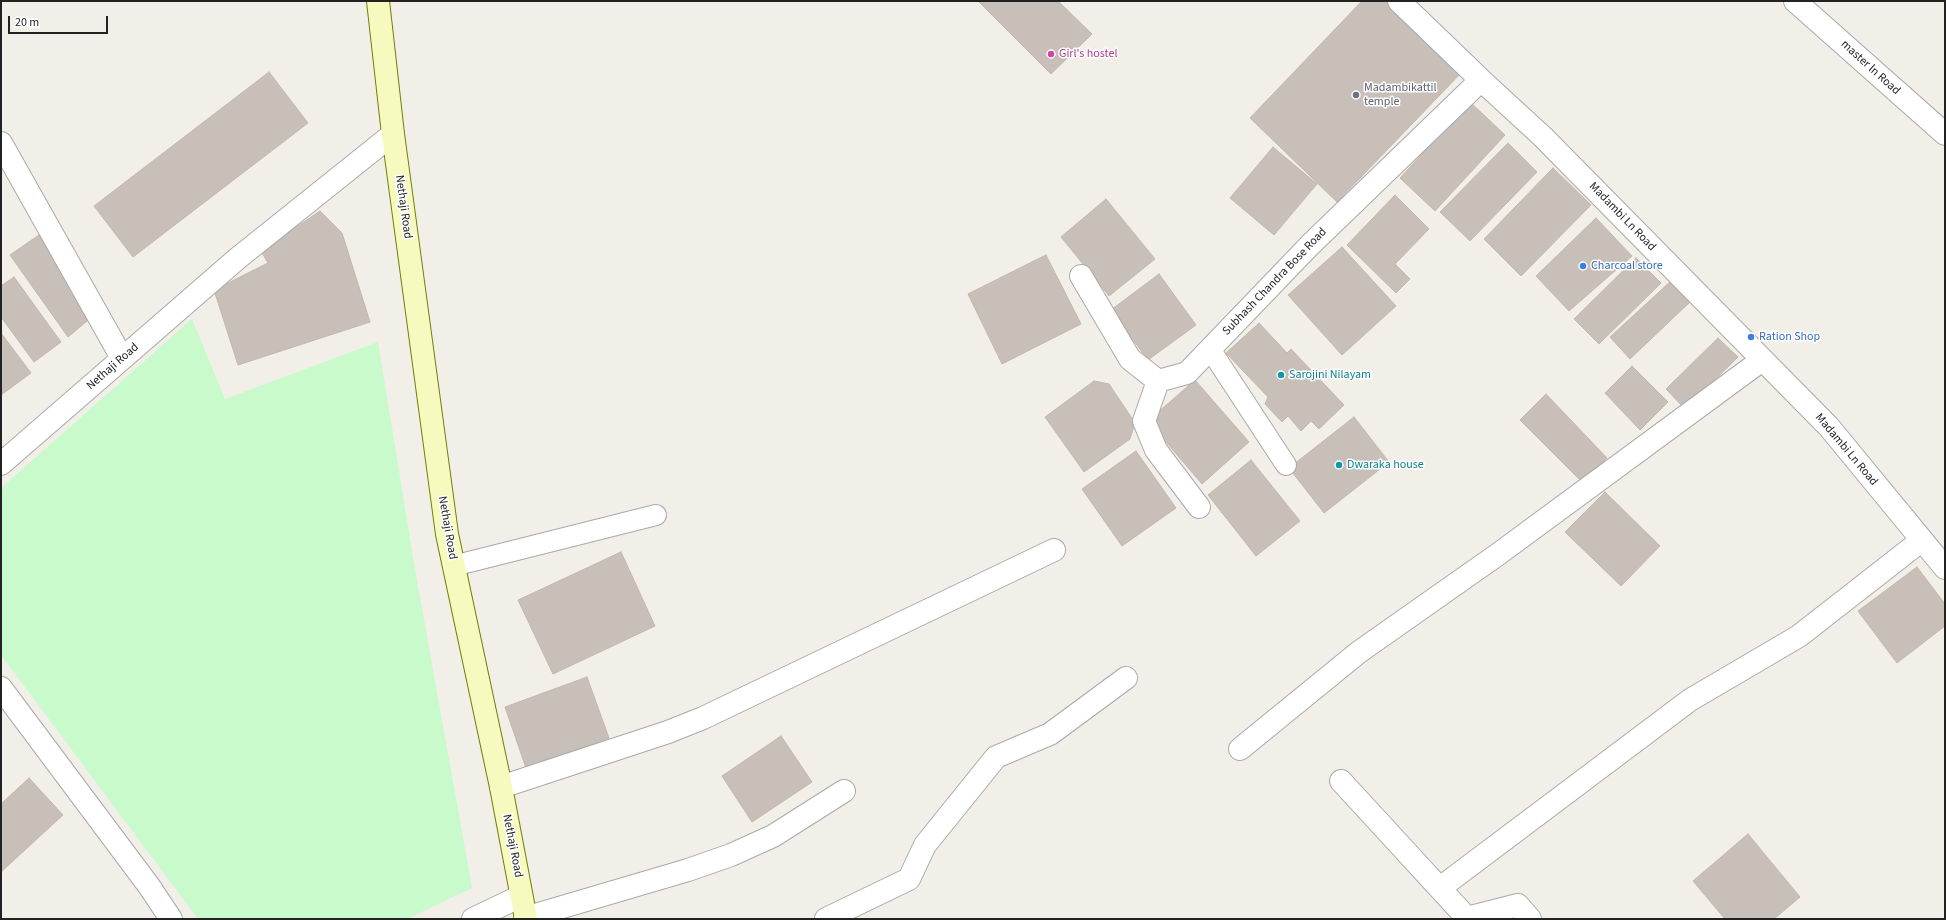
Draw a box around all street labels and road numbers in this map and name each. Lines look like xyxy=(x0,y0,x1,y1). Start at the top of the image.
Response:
street label: master ln Road xyxy=(1837,38,1903,98)
street label: Nethaji Road xyxy=(391,174,415,240)
street label: Madambi Ln Road xyxy=(1586,180,1658,254)
street label: Subhash Chandra Bose Road xyxy=(1220,225,1330,339)
street label: Nethaji Road xyxy=(84,340,142,394)
street label: Madambi Ln Road xyxy=(1812,411,1880,489)
street label: Nethaji Road xyxy=(434,495,460,561)
street label: Nethaji Road xyxy=(499,813,525,879)

